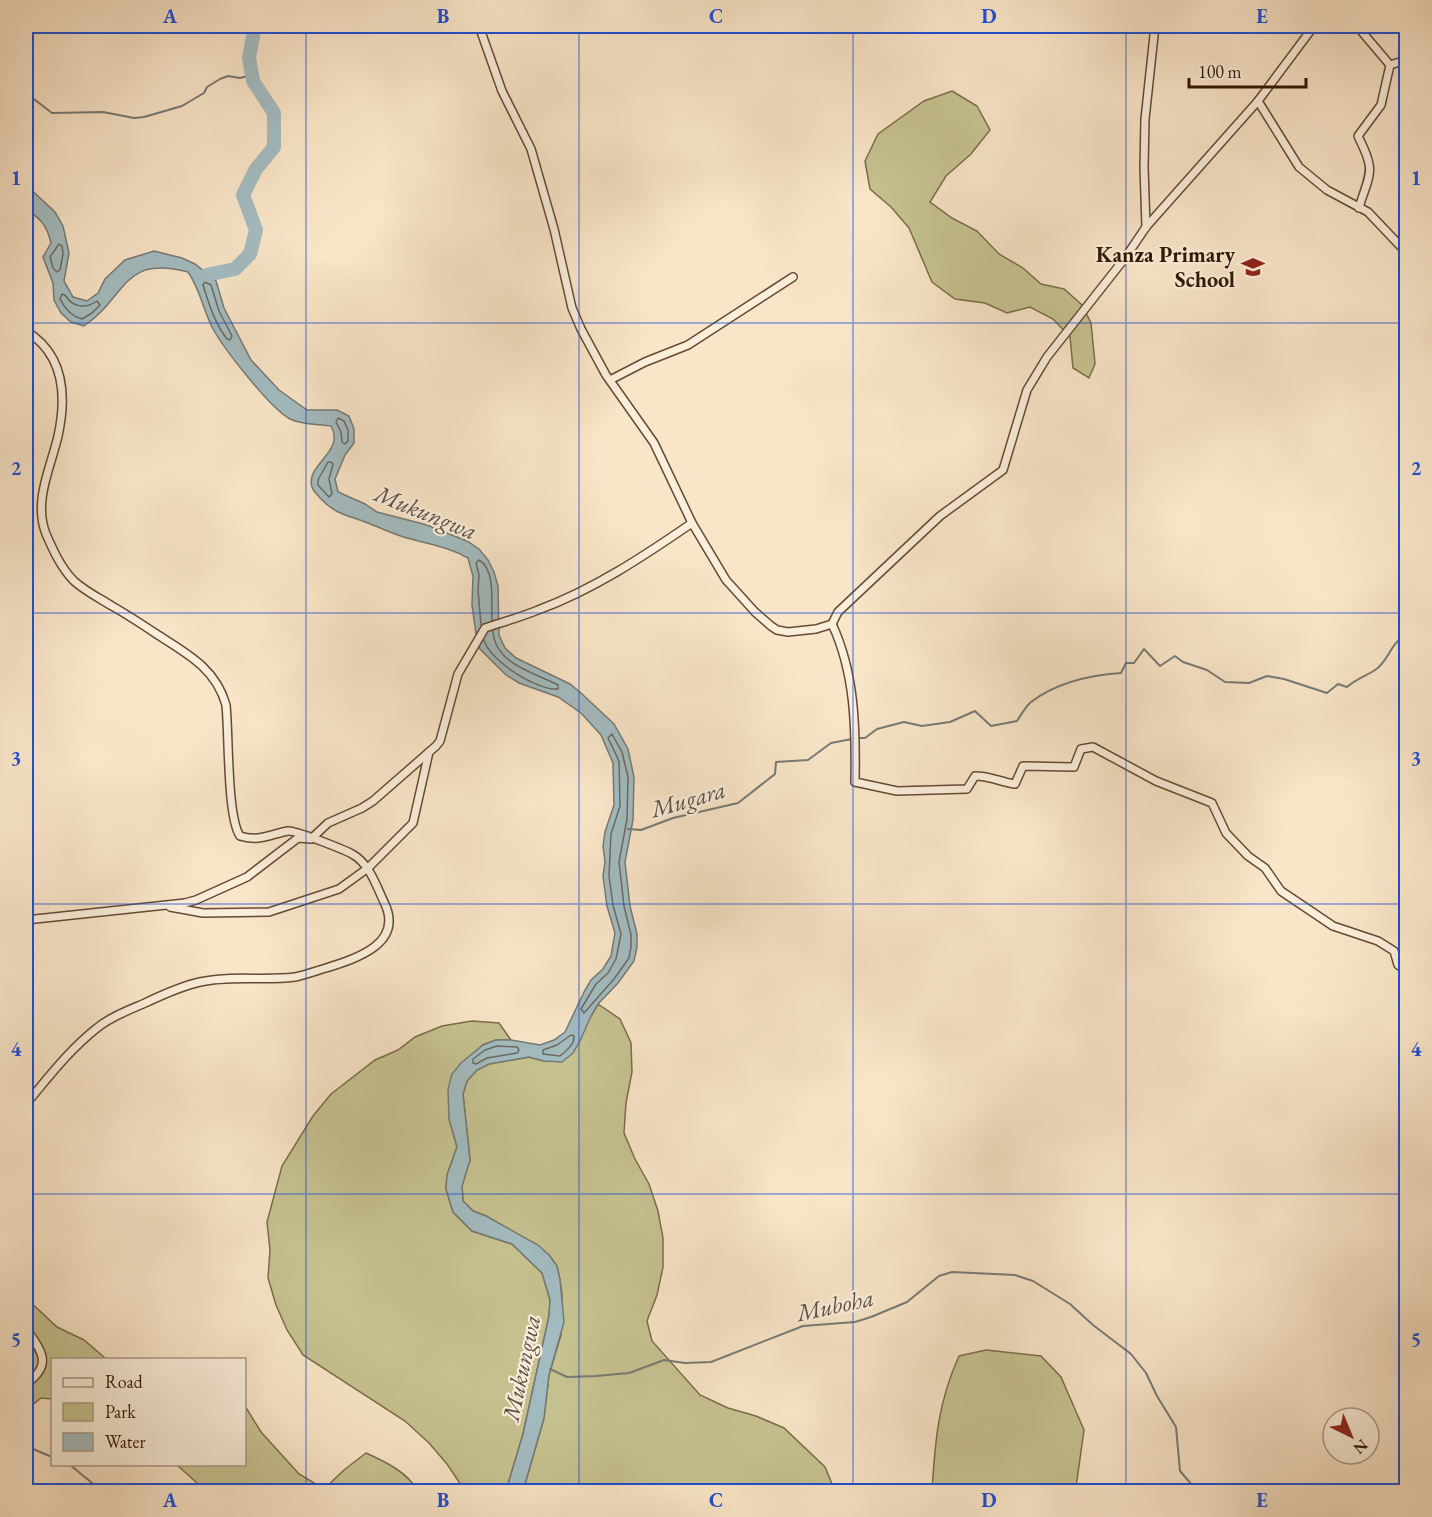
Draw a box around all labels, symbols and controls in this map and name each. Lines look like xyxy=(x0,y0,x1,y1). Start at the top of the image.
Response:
text: A xyxy=(162,3,178,29)
text: B xyxy=(437,3,449,29)
text: C xyxy=(709,3,723,29)
text: D xyxy=(981,3,997,29)
text: E xyxy=(1256,3,1268,29)
scale bar xyxy=(1189,51,1306,89)
text: 100 m xyxy=(1198,60,1242,83)
text: 1 xyxy=(11,165,21,191)
text: 1 xyxy=(1411,165,1421,191)
place label: Kanza Primary School xyxy=(1096,240,1235,294)
school or university icon: Kanza Primary School xyxy=(1240,254,1266,280)
text: 2 xyxy=(11,455,22,481)
text: 2 xyxy=(1411,455,1422,481)
water label: Mukungwa xyxy=(368,477,482,547)
text: 3 xyxy=(11,745,21,771)
text: 3 xyxy=(1411,745,1421,771)
water label: Mugara xyxy=(645,774,729,825)
text: 4 xyxy=(11,1036,22,1062)
text: 4 xyxy=(1411,1036,1422,1062)
water label: Muboha xyxy=(792,1282,877,1329)
water label: Mukungwa xyxy=(494,1312,547,1426)
text: 5 xyxy=(11,1326,21,1352)
text: 5 xyxy=(1411,1326,1421,1352)
legend xyxy=(51,1358,246,1466)
text: Road xyxy=(105,1370,144,1393)
text: Park xyxy=(105,1400,136,1423)
north arrow xyxy=(1321,1406,1381,1466)
text: Water xyxy=(105,1430,146,1453)
text: N xyxy=(1349,1435,1373,1459)
text: A xyxy=(162,1487,178,1513)
text: B xyxy=(437,1487,449,1513)
text: C xyxy=(709,1487,723,1513)
text: D xyxy=(981,1487,997,1513)
text: E xyxy=(1256,1487,1268,1513)

